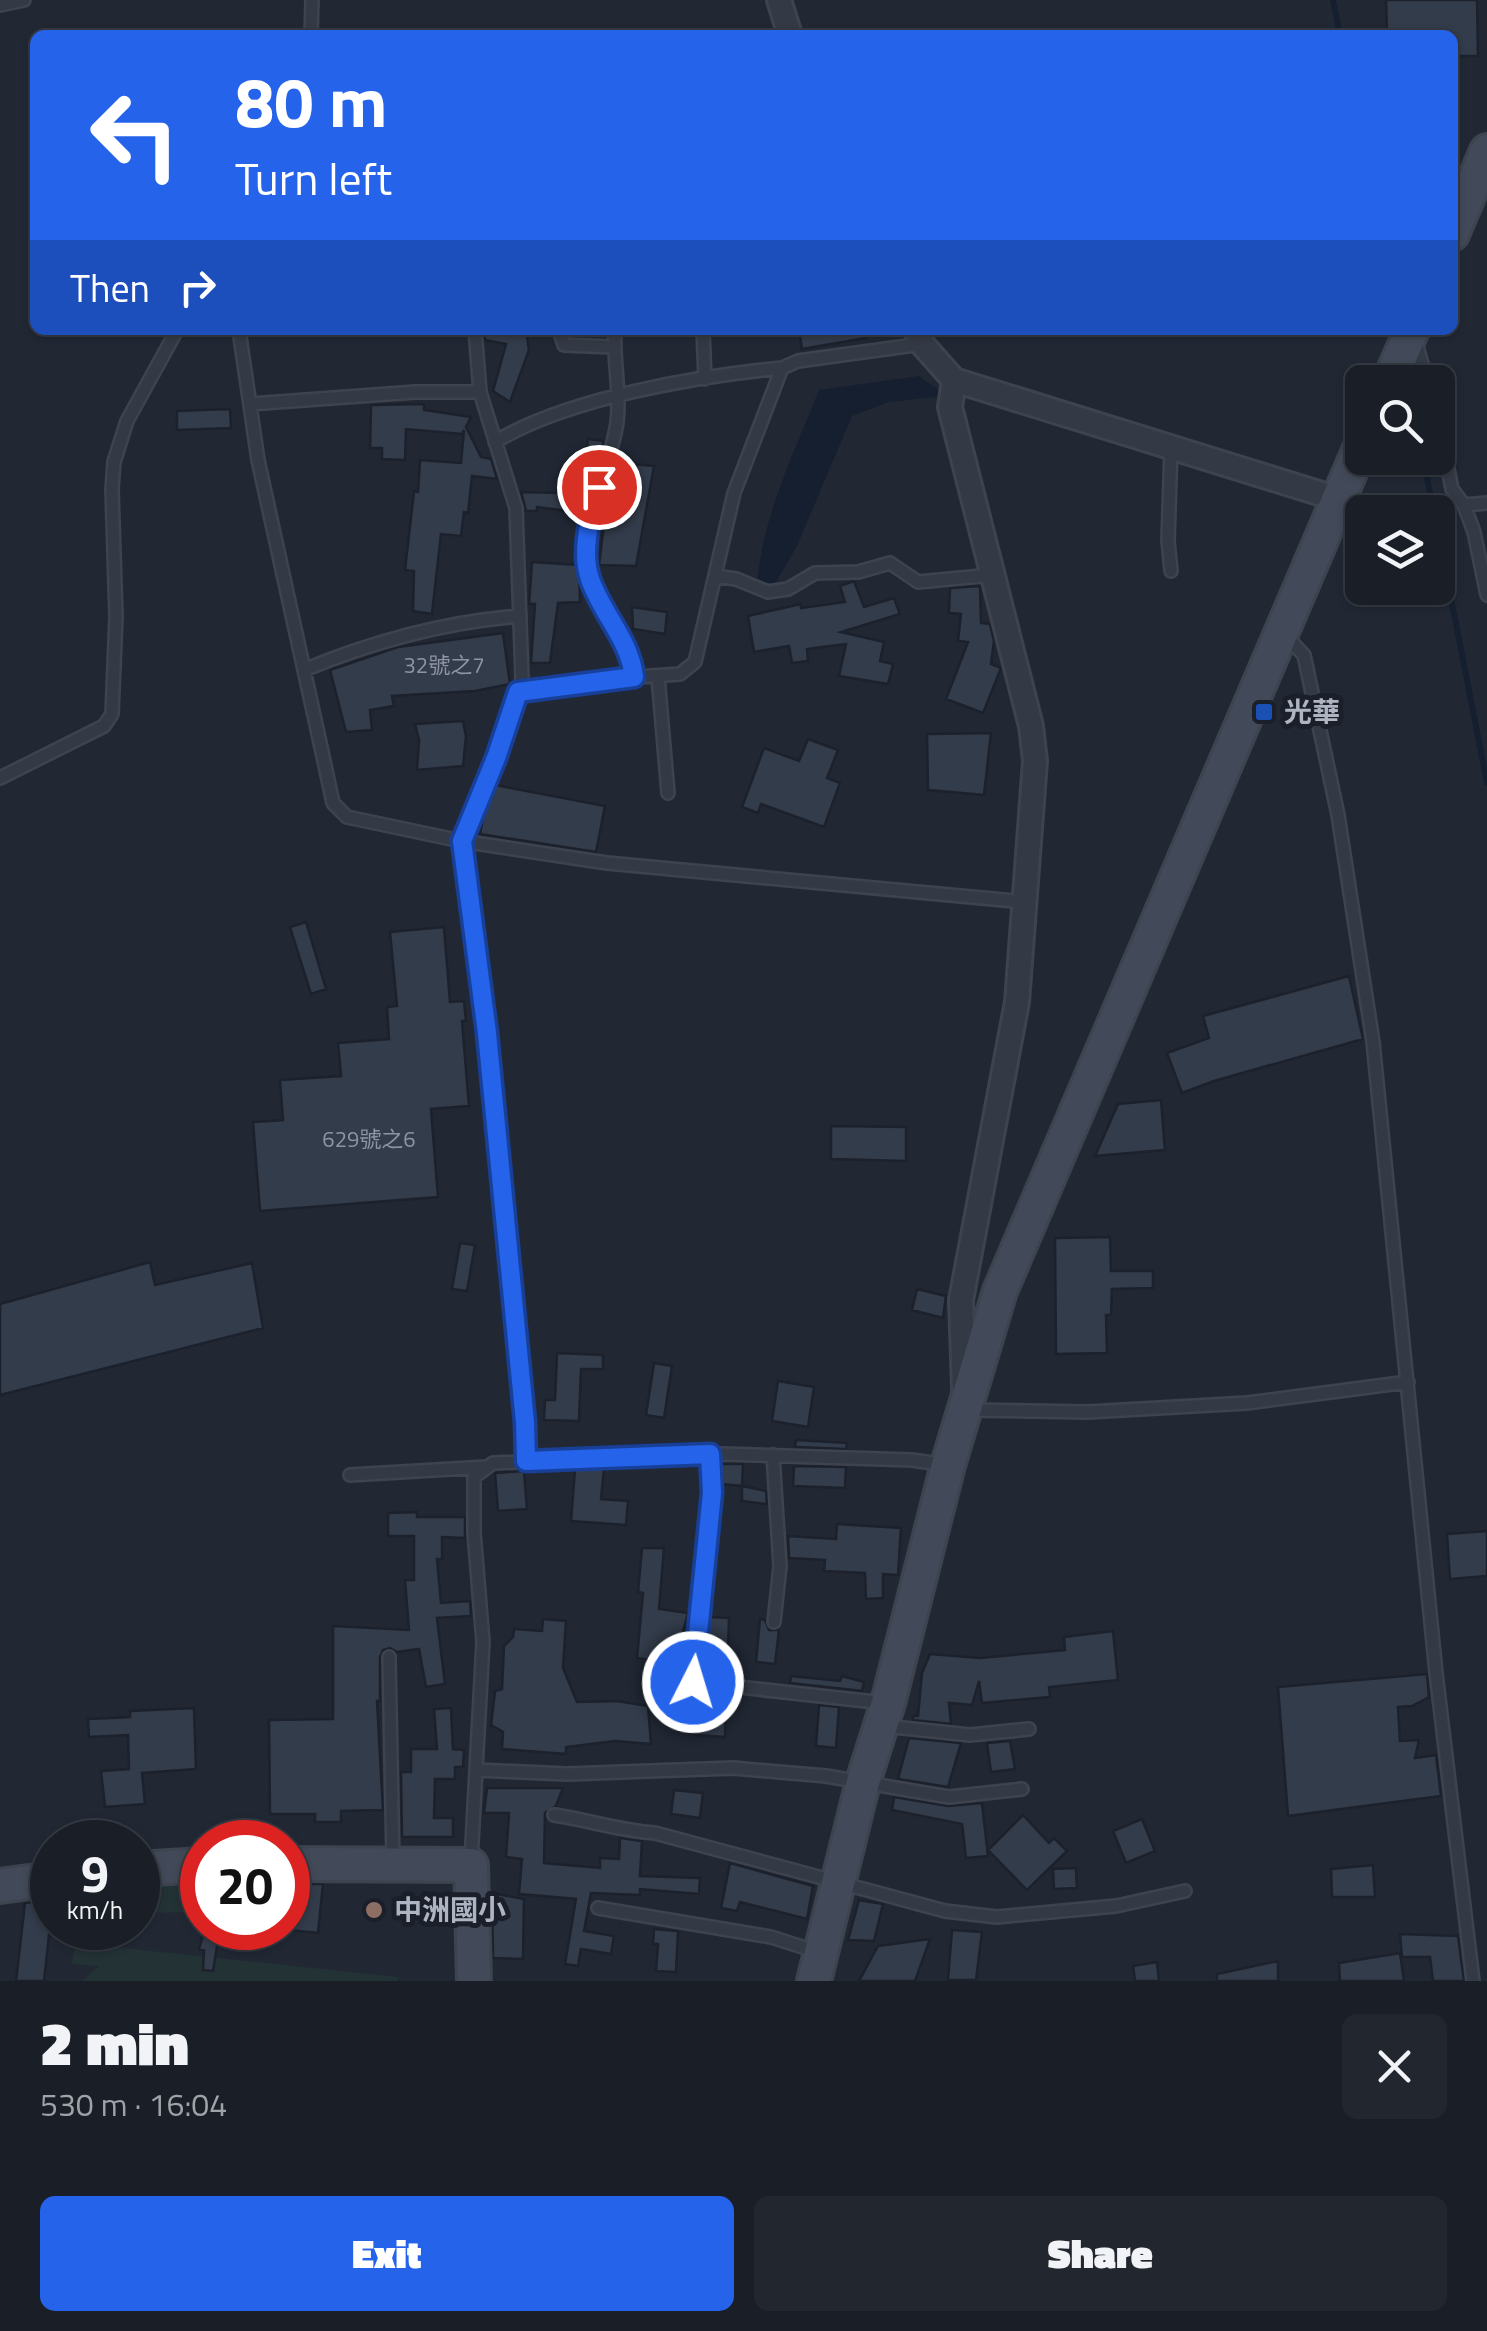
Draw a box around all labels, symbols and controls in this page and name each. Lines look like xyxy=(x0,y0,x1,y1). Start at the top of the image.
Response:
text: 80 m xyxy=(235,48,388,154)
icon: left xyxy=(70,70,200,200)
text: Turn left xyxy=(235,144,392,212)
text: Then xyxy=(70,259,150,317)
icon: right xyxy=(170,260,225,315)
map controls xyxy=(1345,365,1455,605)
button: search xyxy=(1345,365,1455,475)
pin xyxy=(557,445,642,530)
icon: arrive xyxy=(572,460,627,515)
button: layers xyxy=(1345,495,1455,605)
house number: 32號之7 xyxy=(404,648,484,682)
place label: 光華 xyxy=(1284,690,1340,733)
marker: 光華 xyxy=(1253,701,1275,723)
house number: 629號之6 xyxy=(322,1122,416,1156)
position arrow xyxy=(641,1630,745,1734)
speed limit sign: 20 xyxy=(180,1820,310,1950)
text: 9 xyxy=(81,1835,109,1911)
place label: 中洲國小 xyxy=(394,1888,506,1931)
text: km/h xyxy=(67,1891,123,1929)
marker: 中洲國小 xyxy=(363,1899,385,1921)
text: 2 min xyxy=(40,1997,189,2088)
button: close xyxy=(1342,2014,1447,2119)
text: 530 m · 16:04 xyxy=(40,2080,227,2128)
button: Exit xyxy=(40,2196,734,2311)
button: Share xyxy=(754,2196,1447,2311)

